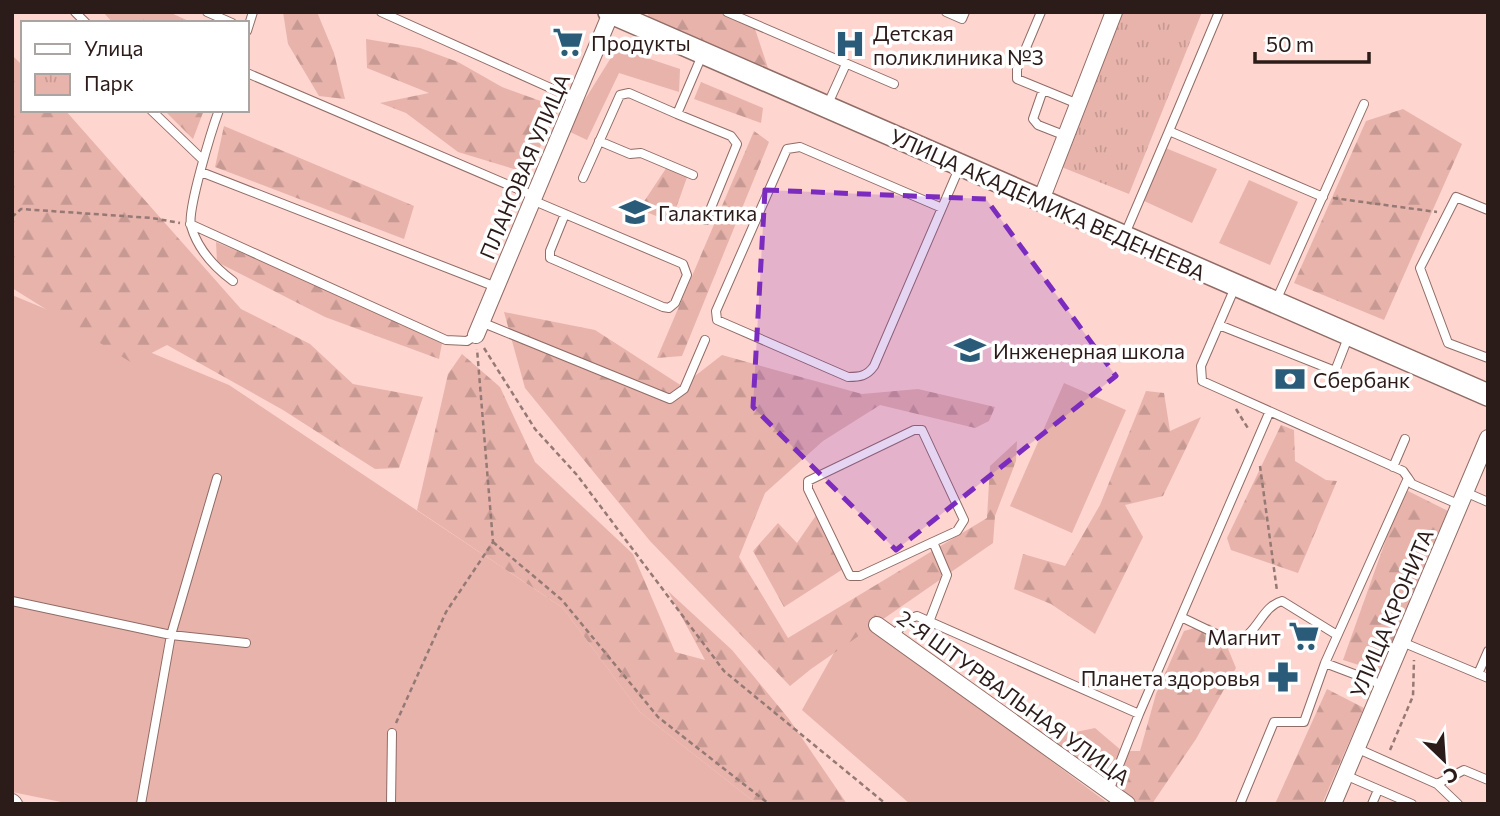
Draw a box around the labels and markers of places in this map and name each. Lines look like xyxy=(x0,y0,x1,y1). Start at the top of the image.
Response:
place label: Детская поликлиника №3 xyxy=(873,20,1044,69)
supermarket icon: Продукты xyxy=(551,25,585,59)
hospital icon: Детская поликлиника №3 xyxy=(833,27,867,61)
place label: Продукты xyxy=(591,30,691,55)
school or university icon: Галактика xyxy=(618,195,652,229)
place label: Галактика xyxy=(658,200,757,225)
school or university icon: Инженерная школа xyxy=(953,333,987,367)
place label: Инженерная школа xyxy=(993,338,1185,363)
bank icon: Сбербанк xyxy=(1273,362,1307,396)
place label: Сбербанк xyxy=(1313,367,1410,392)
supermarket icon: Магнит xyxy=(1287,619,1321,653)
place label: Магнит xyxy=(1207,624,1281,649)
pharmacy icon: Планета здоровья xyxy=(1266,660,1300,694)
place label: Планета здоровья xyxy=(1081,665,1260,690)

